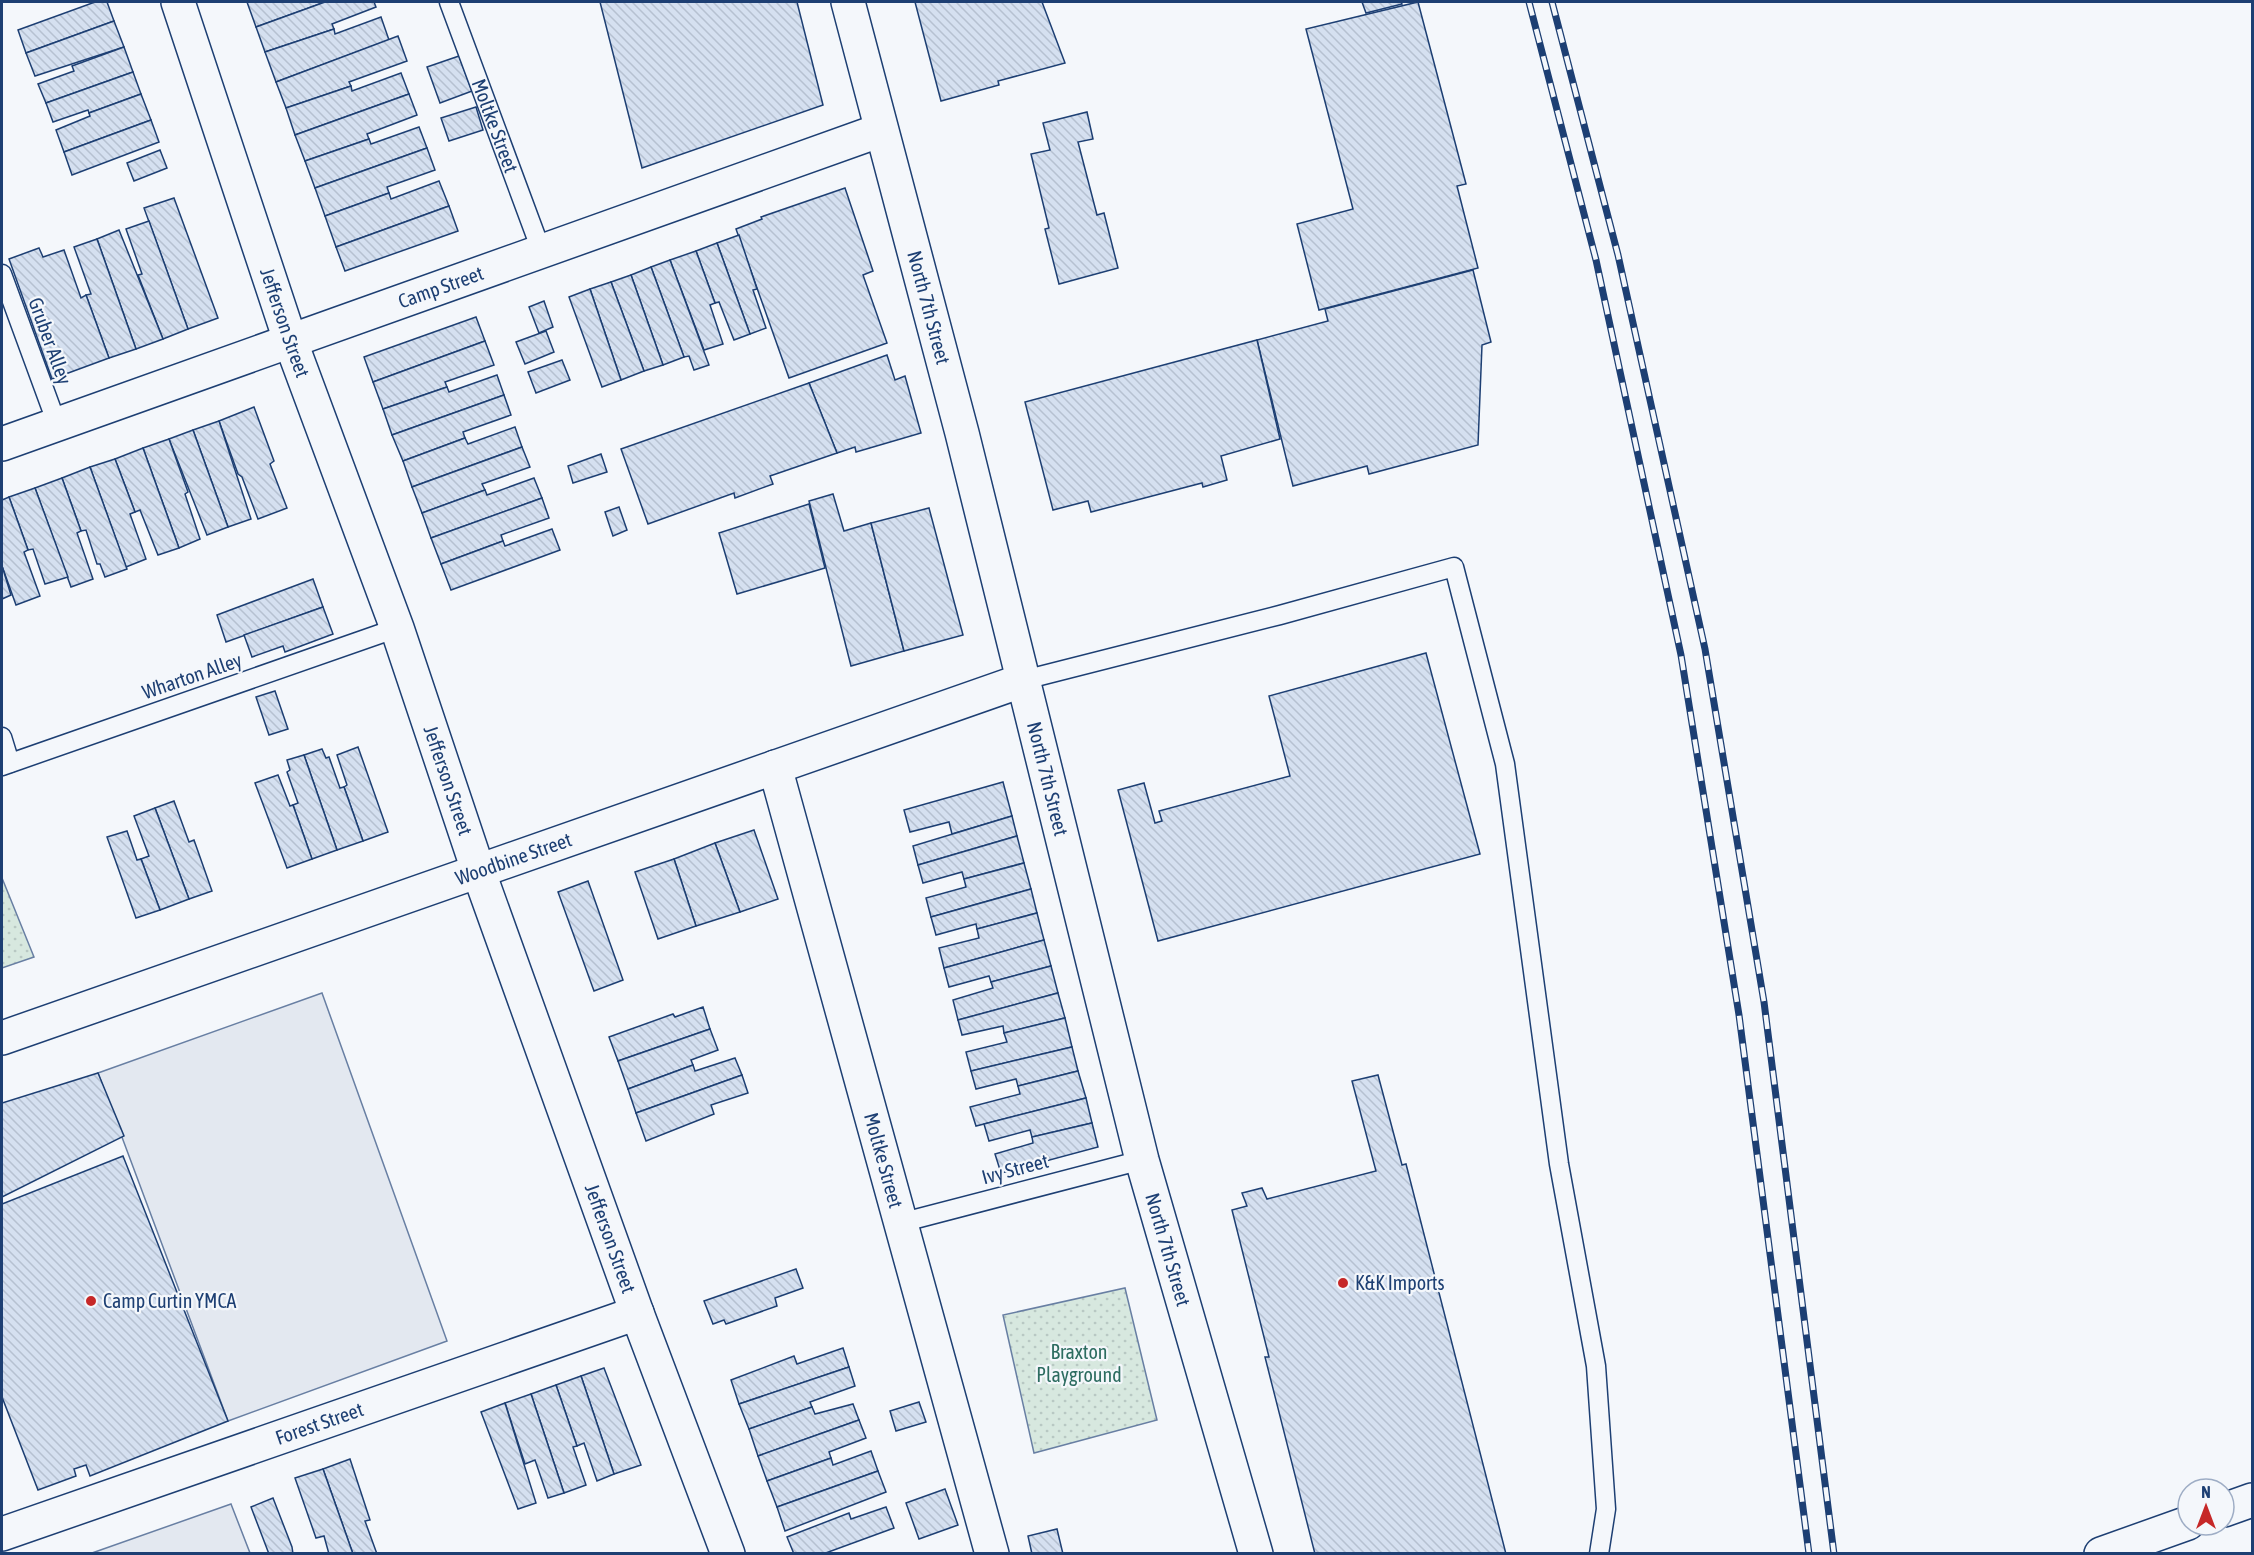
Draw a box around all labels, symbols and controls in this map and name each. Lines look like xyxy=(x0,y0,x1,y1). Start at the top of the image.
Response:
street label: Moltke Street xyxy=(468,76,523,176)
street label: North 7th Street xyxy=(903,248,955,367)
street label: Camp Street xyxy=(395,261,487,313)
street label: Jefferson Street xyxy=(256,265,315,381)
street label: Gruber Alley xyxy=(24,294,77,387)
street label: Wharton Alley xyxy=(139,648,245,703)
street label: North 7th Street xyxy=(1023,719,1073,838)
street label: Jefferson Street xyxy=(419,722,478,838)
street label: Woodbine Street xyxy=(452,827,575,889)
street label: Moltke Street xyxy=(860,1110,908,1211)
street label: Ivy Street xyxy=(979,1149,1051,1188)
street label: Jefferson Street xyxy=(581,1181,641,1296)
street label: North 7th Street xyxy=(1141,1190,1196,1309)
place label: K&K Imports xyxy=(1355,1271,1445,1294)
marker: K&K Imports xyxy=(1336,1276,1350,1290)
place label: Camp Curtin YMCA xyxy=(103,1289,236,1312)
marker: Camp Curtin YMCA xyxy=(84,1294,98,1308)
park label: Braxton Playground xyxy=(1036,1340,1122,1386)
street label: Forest Street xyxy=(272,1397,366,1449)
north arrow xyxy=(2176,1477,2236,1537)
text: N xyxy=(2201,1483,2211,1501)

